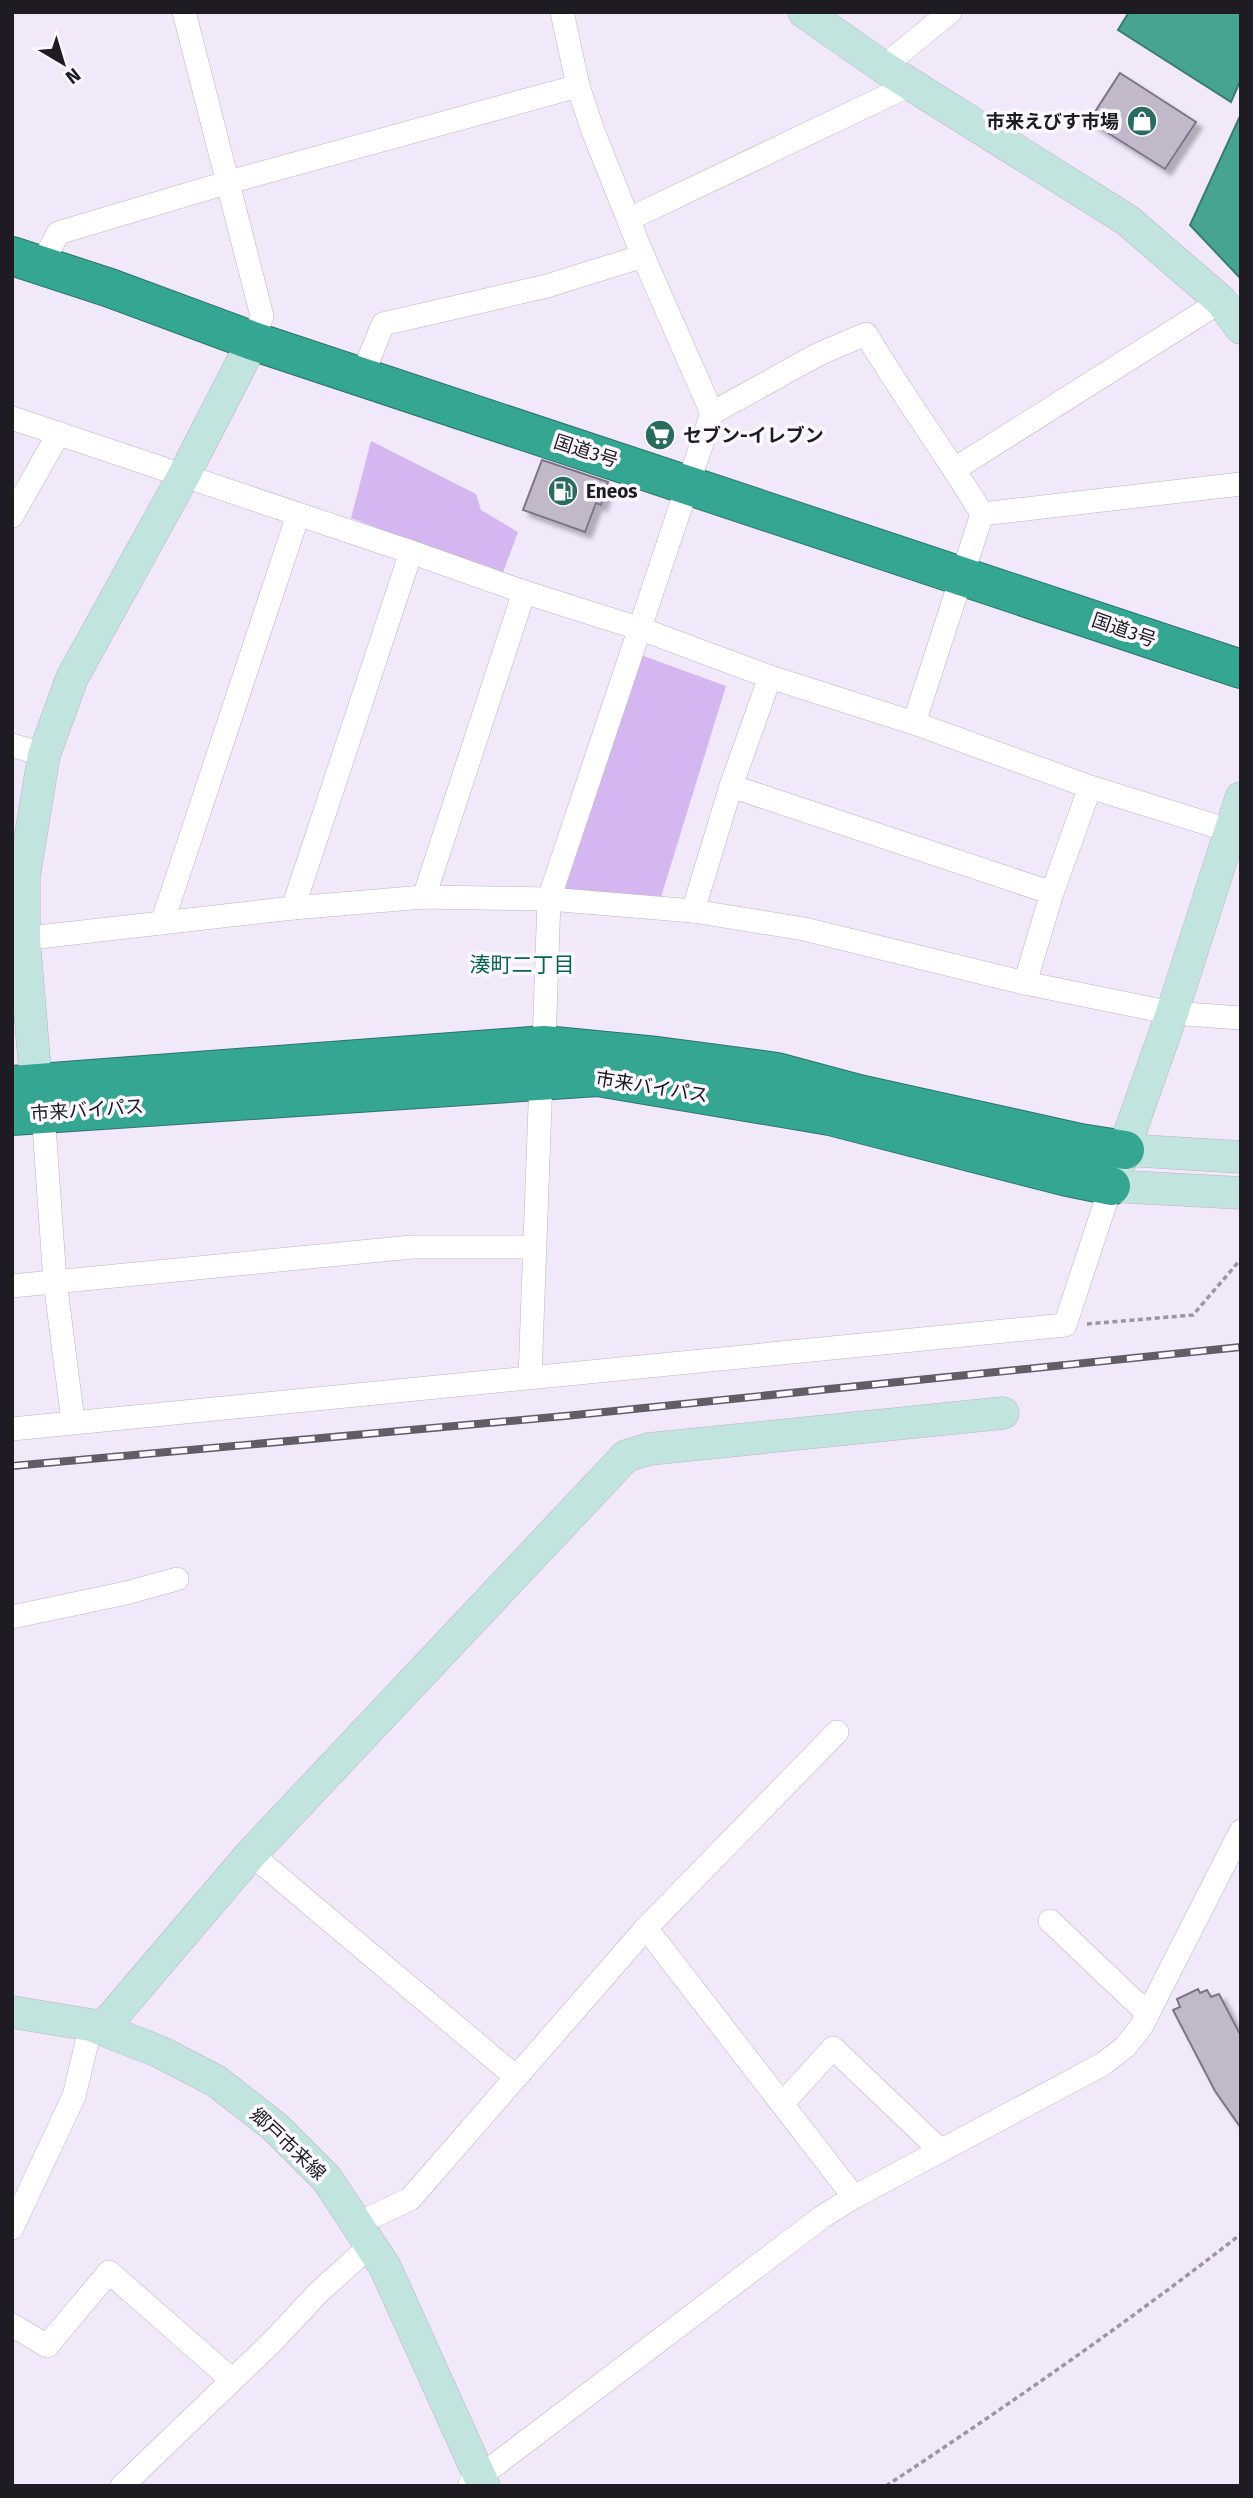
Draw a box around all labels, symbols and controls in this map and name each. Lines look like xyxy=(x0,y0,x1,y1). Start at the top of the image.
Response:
north arrow xyxy=(28,28,98,98)
text: N xyxy=(61,63,85,89)
shop icon: 市来えびす市場 xyxy=(1125,104,1159,138)
place label: 市来えびす市場 xyxy=(986,110,1119,133)
supermarket icon: セブン-イレブン xyxy=(643,418,677,452)
place label: セブン-イレブン xyxy=(683,424,824,447)
street label: 国道3号 xyxy=(551,430,621,472)
fuel station icon: Eneos xyxy=(546,474,580,508)
place label: Eneos xyxy=(586,480,638,503)
street label: 国道3号 xyxy=(1089,608,1159,652)
district label: 湊町二丁目 xyxy=(470,952,575,978)
street label: 市来バイパス xyxy=(594,1067,710,1107)
street label: 市来バイパス xyxy=(30,1095,144,1125)
street label: 郷戸市来線 xyxy=(245,2103,331,2185)

